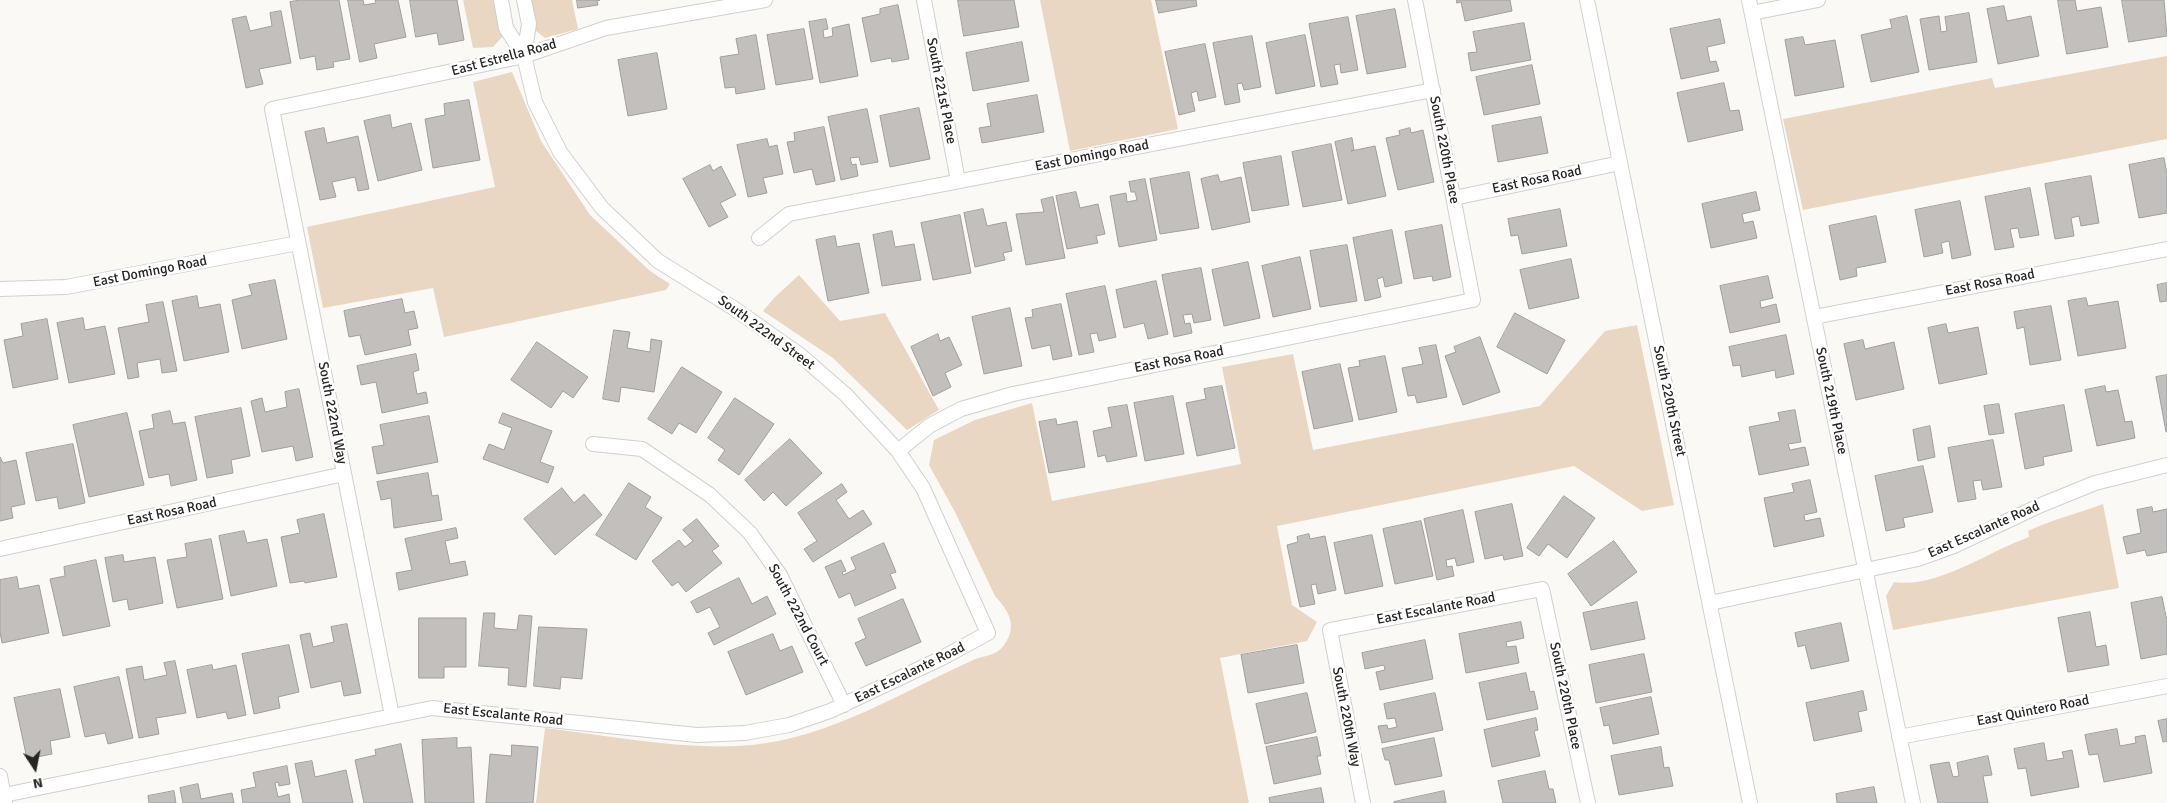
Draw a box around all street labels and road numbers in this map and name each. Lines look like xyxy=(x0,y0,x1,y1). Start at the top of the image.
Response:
street label: East Estrella Road xyxy=(450,36,558,80)
street label: South 221st Place xyxy=(922,37,960,145)
street label: South 220th Place xyxy=(1425,95,1463,205)
street label: East Domingo Road xyxy=(1034,137,1150,175)
street label: East Rosa Road xyxy=(1491,162,1583,198)
street label: East Domingo Road xyxy=(92,253,208,291)
street label: East Rosa Road xyxy=(1944,266,2036,300)
street label: South 222nd Street xyxy=(714,292,818,374)
street label: East Rosa Road xyxy=(1133,343,1225,377)
street label: South 220th Street xyxy=(1649,344,1689,458)
street label: South 219th Place xyxy=(1811,346,1851,456)
street label: South 222nd Way xyxy=(314,360,350,466)
street label: East Rosa Road xyxy=(126,494,218,530)
street label: East Escalante Road xyxy=(1926,498,2042,562)
street label: South 222nd Court xyxy=(764,561,832,669)
street label: East Escalante Road xyxy=(1375,589,1497,629)
street label: East Escalante Road xyxy=(852,639,968,707)
street label: South 220th Place xyxy=(1545,641,1585,751)
street label: South 220th Way xyxy=(1328,666,1364,768)
street label: East Quintero Road xyxy=(1975,692,2091,730)
street label: East Escalante Road xyxy=(442,700,564,730)

